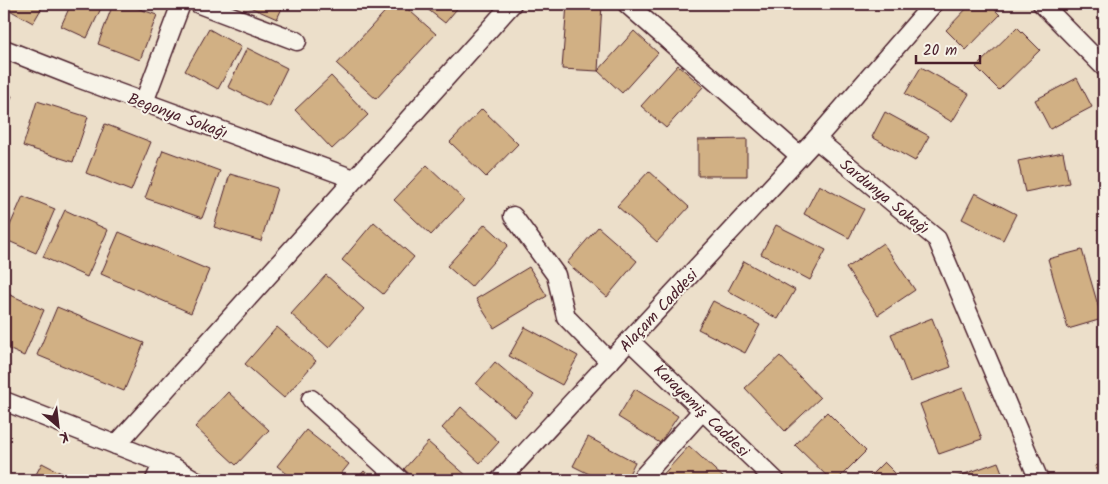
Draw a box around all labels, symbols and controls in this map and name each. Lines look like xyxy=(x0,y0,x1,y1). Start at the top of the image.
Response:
scale bar xyxy=(916,32,979,64)
text: 20 m xyxy=(923,39,957,63)
street label: Begonya Sokağı xyxy=(124,87,231,146)
street label: Sardunya Sokağı xyxy=(834,153,934,241)
street label: Alaçam Caddesi xyxy=(614,263,705,358)
street label: Karayemiş Caddesi xyxy=(647,359,755,464)
north arrow xyxy=(32,402,82,452)
text: K xyxy=(54,425,73,449)

